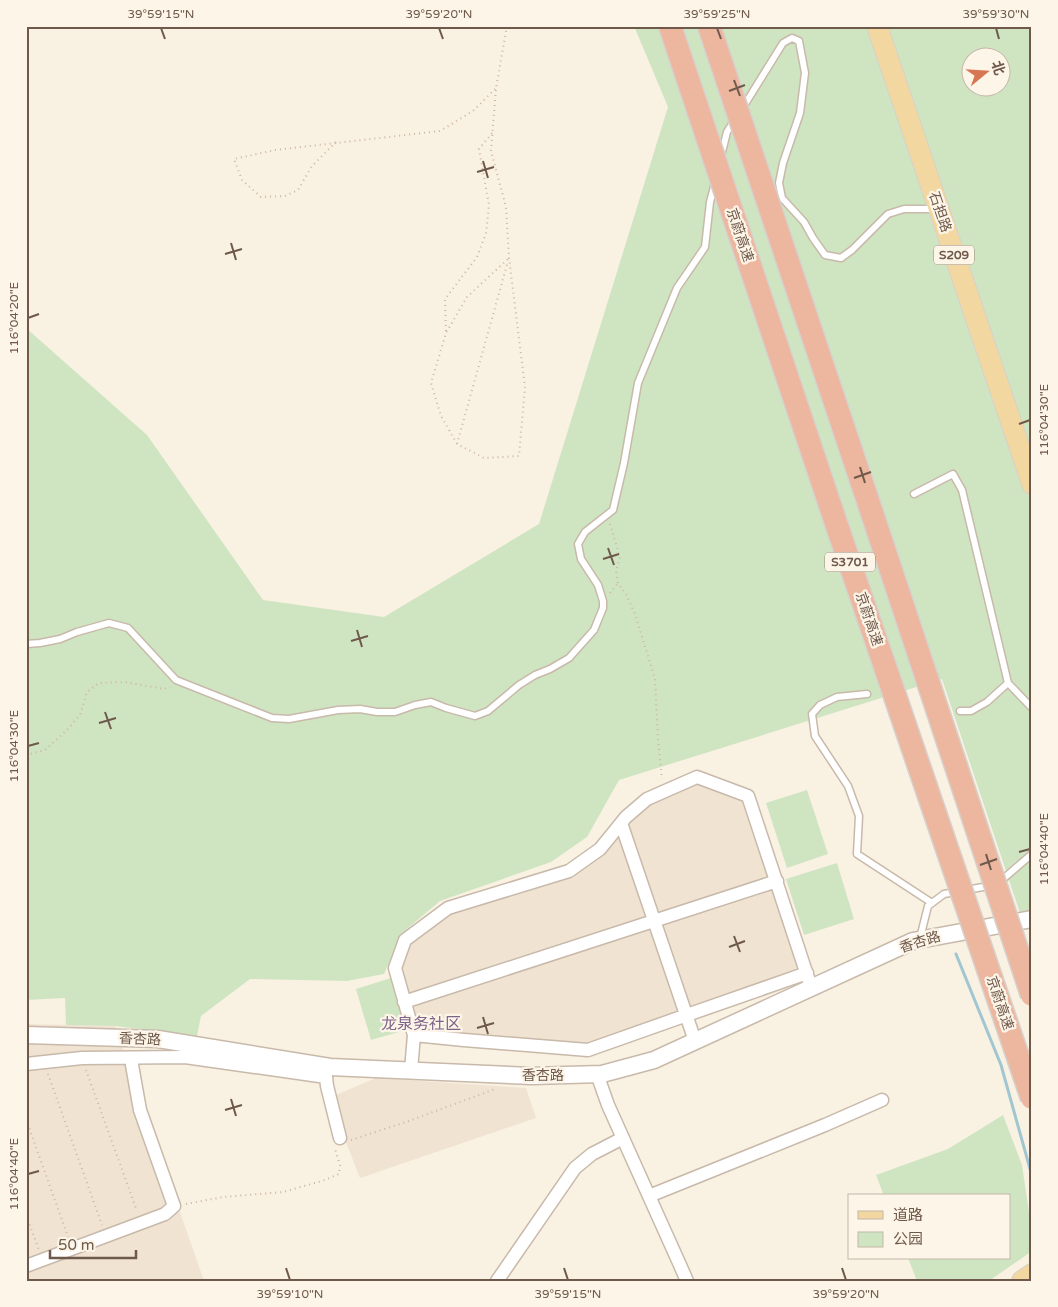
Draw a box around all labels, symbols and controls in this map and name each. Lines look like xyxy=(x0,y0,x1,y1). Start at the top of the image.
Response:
text: 39°59'15"N xyxy=(128,7,195,21)
text: 39°59'20"N xyxy=(406,7,473,21)
text: 39°59'25"N xyxy=(684,7,751,21)
text: 39°59'30"N xyxy=(963,7,1030,21)
north arrow xyxy=(960,48,1010,98)
text: 北 xyxy=(988,59,1008,77)
street label: 石担路 xyxy=(925,189,955,235)
street label: 京蔚高速 xyxy=(723,206,757,264)
road number: S209 xyxy=(934,246,974,264)
text: 116°04'20"E xyxy=(7,281,21,354)
text: 116°04'30"E xyxy=(1037,383,1051,456)
road number: S3701 xyxy=(825,552,875,572)
street label: 京蔚高速 xyxy=(852,590,886,648)
text: 116°04'30"E xyxy=(7,709,21,782)
text: 116°04'40"E xyxy=(1037,812,1051,885)
street label: 香杏路 xyxy=(897,928,943,956)
street label: 京蔚高速 xyxy=(983,974,1017,1032)
district label: 龙泉务社区 xyxy=(381,1014,461,1034)
street label: 香杏路 xyxy=(119,1029,161,1049)
street label: 香杏路 xyxy=(522,1067,564,1084)
text: 116°04'40"E xyxy=(7,1137,21,1210)
legend xyxy=(848,1194,1010,1260)
text: 道路 xyxy=(893,1206,923,1224)
scale bar xyxy=(50,1227,136,1259)
text: 公园 xyxy=(893,1230,923,1248)
text: 50 m xyxy=(58,1236,95,1254)
text: 39°59'10"N xyxy=(257,1287,324,1301)
text: 39°59'15"N xyxy=(535,1287,602,1301)
text: 39°59'20"N xyxy=(813,1287,880,1301)

